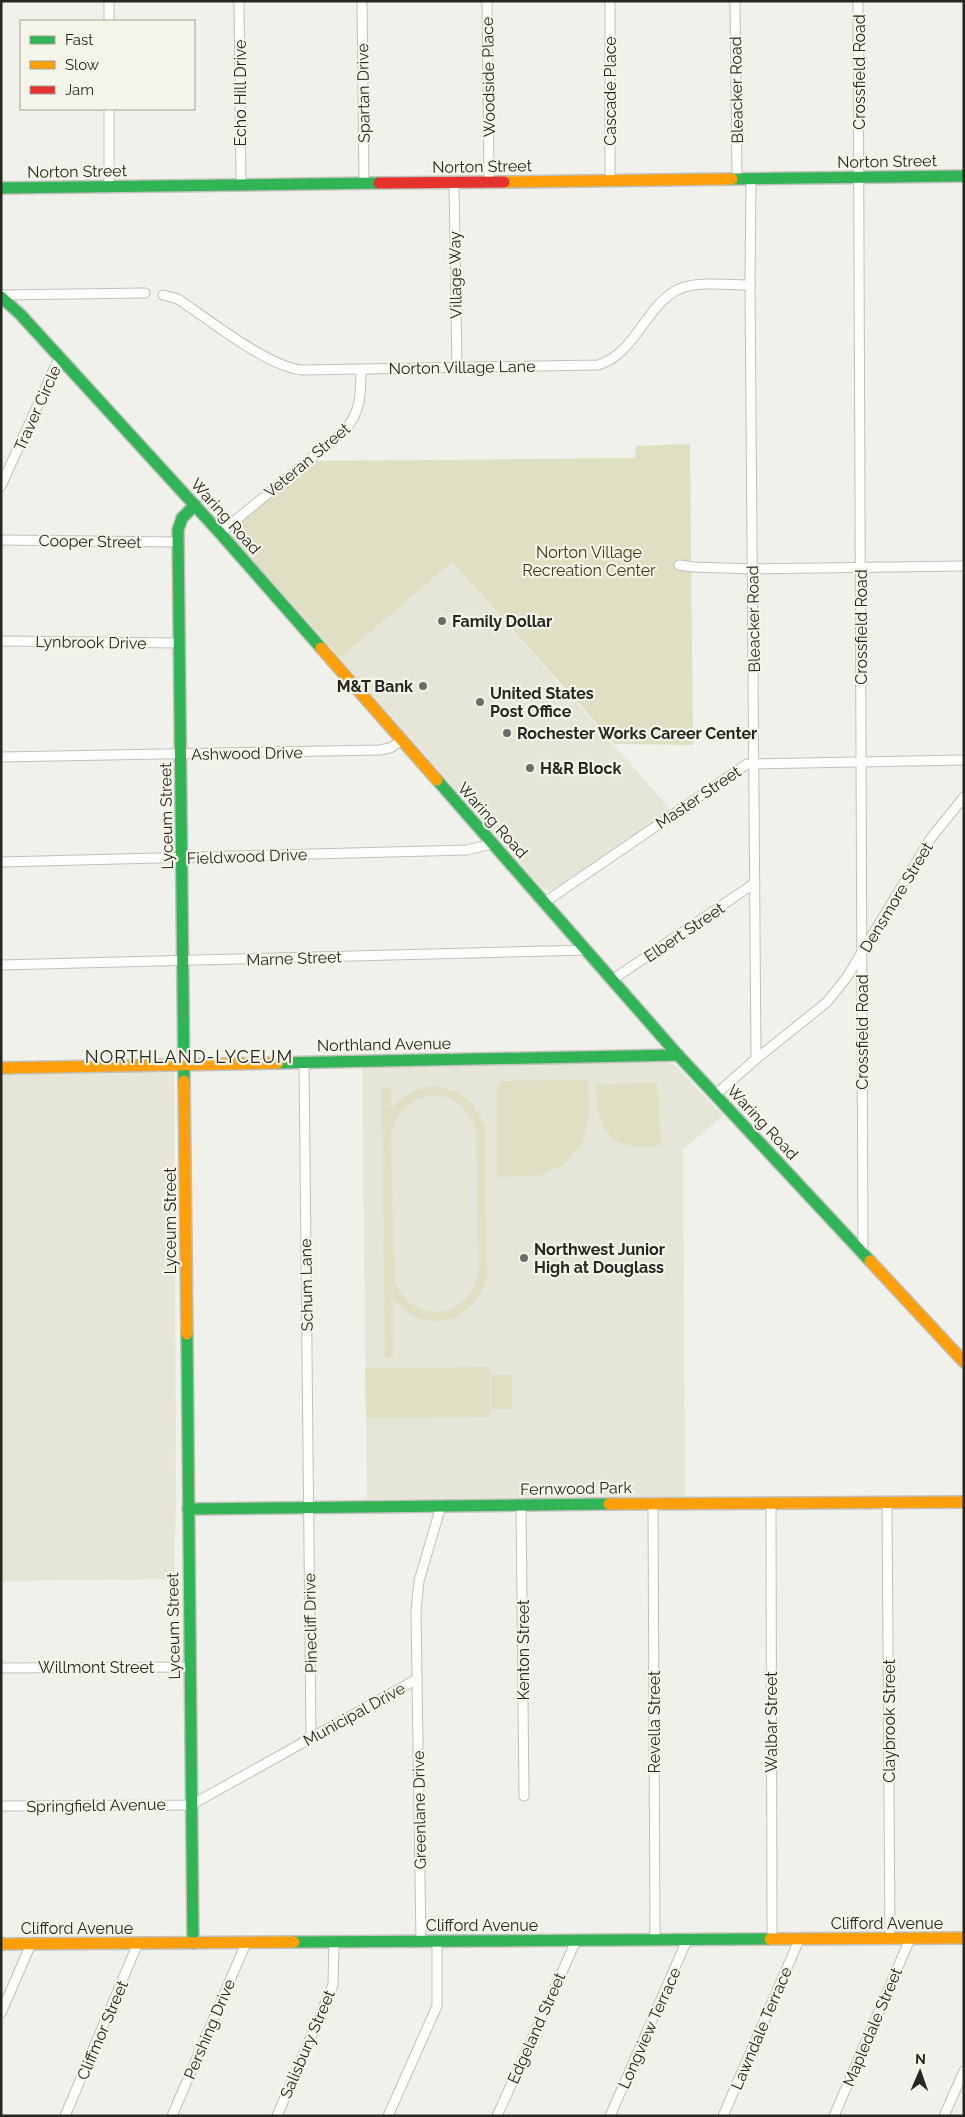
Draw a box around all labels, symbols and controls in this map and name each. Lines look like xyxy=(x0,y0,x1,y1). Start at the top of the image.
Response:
street label: Crossfield Road xyxy=(850,14,869,130)
street label: Woodside Place xyxy=(478,17,499,137)
legend xyxy=(20,20,195,110)
text: Fast xyxy=(65,31,93,49)
street label: Cascade Place xyxy=(601,36,620,146)
street label: Bleacker Road xyxy=(726,36,747,144)
street label: Echo Hill Drive xyxy=(231,40,250,146)
street label: Spartan Drive xyxy=(353,43,374,143)
text: Slow xyxy=(65,56,99,74)
text: Jam xyxy=(65,81,94,99)
street label: Norton Street xyxy=(837,151,938,172)
street label: Norton Street xyxy=(432,156,533,177)
street label: Norton Street xyxy=(27,161,128,182)
street label: Village Way xyxy=(445,231,466,319)
street label: Norton Village Lane xyxy=(388,357,536,378)
street label: Traver Circle xyxy=(10,362,65,454)
street label: Veteran Street xyxy=(261,419,354,502)
street label: Waring Road xyxy=(187,475,265,558)
street label: Cooper Street xyxy=(38,531,142,552)
park label: Norton Village Recreation Center xyxy=(522,543,656,580)
street label: Bleacker Road xyxy=(743,565,764,673)
street label: Crossfield Road xyxy=(852,569,871,685)
place label: Family Dollar xyxy=(452,612,552,631)
marker: Family Dollar xyxy=(436,615,448,627)
street label: Lynbrook Drive xyxy=(35,632,147,653)
place label: M&T Bank xyxy=(337,677,413,696)
marker: M&T Bank xyxy=(417,680,429,692)
place label: United States Post Office xyxy=(490,684,594,721)
marker: United States Post Office xyxy=(474,696,486,708)
place label: Rochester Works Career Center xyxy=(517,724,757,743)
marker: Rochester Works Career Center xyxy=(501,727,513,739)
street label: Ashwood Drive xyxy=(191,743,303,764)
place label: H&R Block xyxy=(540,759,621,778)
street label: Lyceum Street xyxy=(156,762,177,870)
marker: H&R Block xyxy=(524,762,536,774)
street label: Master Street xyxy=(652,762,745,833)
street label: Waring Road xyxy=(454,779,532,862)
street label: Densmore Street xyxy=(856,838,937,956)
street label: Fieldwood Drive xyxy=(186,845,308,868)
street label: Elbert Street xyxy=(641,898,729,966)
street label: Marne Street xyxy=(246,947,343,970)
street label: Crossfield Road xyxy=(853,974,872,1090)
street label: Northland Avenue xyxy=(317,1034,451,1055)
district label: NORTHLAND-LYCEUM xyxy=(85,1046,293,1067)
street label: Waring Road xyxy=(723,1081,802,1164)
street label: Lyceum Street xyxy=(161,1167,180,1275)
street label: Schum Lane xyxy=(296,1238,317,1332)
place label: Northwest Junior High at Douglass xyxy=(534,1240,665,1277)
marker: Northwest Junior High at Douglass xyxy=(518,1252,530,1264)
street label: Fernwood Park xyxy=(520,1478,632,1499)
street label: Lyceum Street xyxy=(163,1572,184,1680)
street label: Pinecliff Drive xyxy=(300,1573,321,1673)
street label: Kenton Street xyxy=(514,1599,533,1700)
street label: Willmont Street xyxy=(38,1658,155,1677)
street label: Claybrook Street xyxy=(880,1659,899,1783)
street label: Revella Street xyxy=(645,1670,664,1773)
street label: Walbar Street xyxy=(762,1671,781,1773)
street label: Municipal Drive xyxy=(300,1679,408,1750)
street label: Greenlane Drive xyxy=(409,1750,430,1870)
street label: Springfield Avenue xyxy=(26,1795,166,1816)
street label: Clifford Avenue xyxy=(831,1914,943,1933)
street label: Clifford Avenue xyxy=(426,1916,538,1935)
street label: Clifford Avenue xyxy=(21,1919,133,1938)
street label: Lawndale Terrace xyxy=(727,1964,796,2092)
street label: Mapledale Street xyxy=(839,1964,906,2089)
street label: Longview Terrace xyxy=(614,1965,685,2092)
street label: Edgeland Street xyxy=(503,1969,570,2087)
street label: Pershing Drive xyxy=(180,1976,239,2082)
street label: Cliffmor Street xyxy=(73,1977,132,2083)
street label: Salisbury Street xyxy=(276,1987,339,2101)
north arrow xyxy=(895,2047,945,2097)
text: N xyxy=(915,2051,926,2067)

